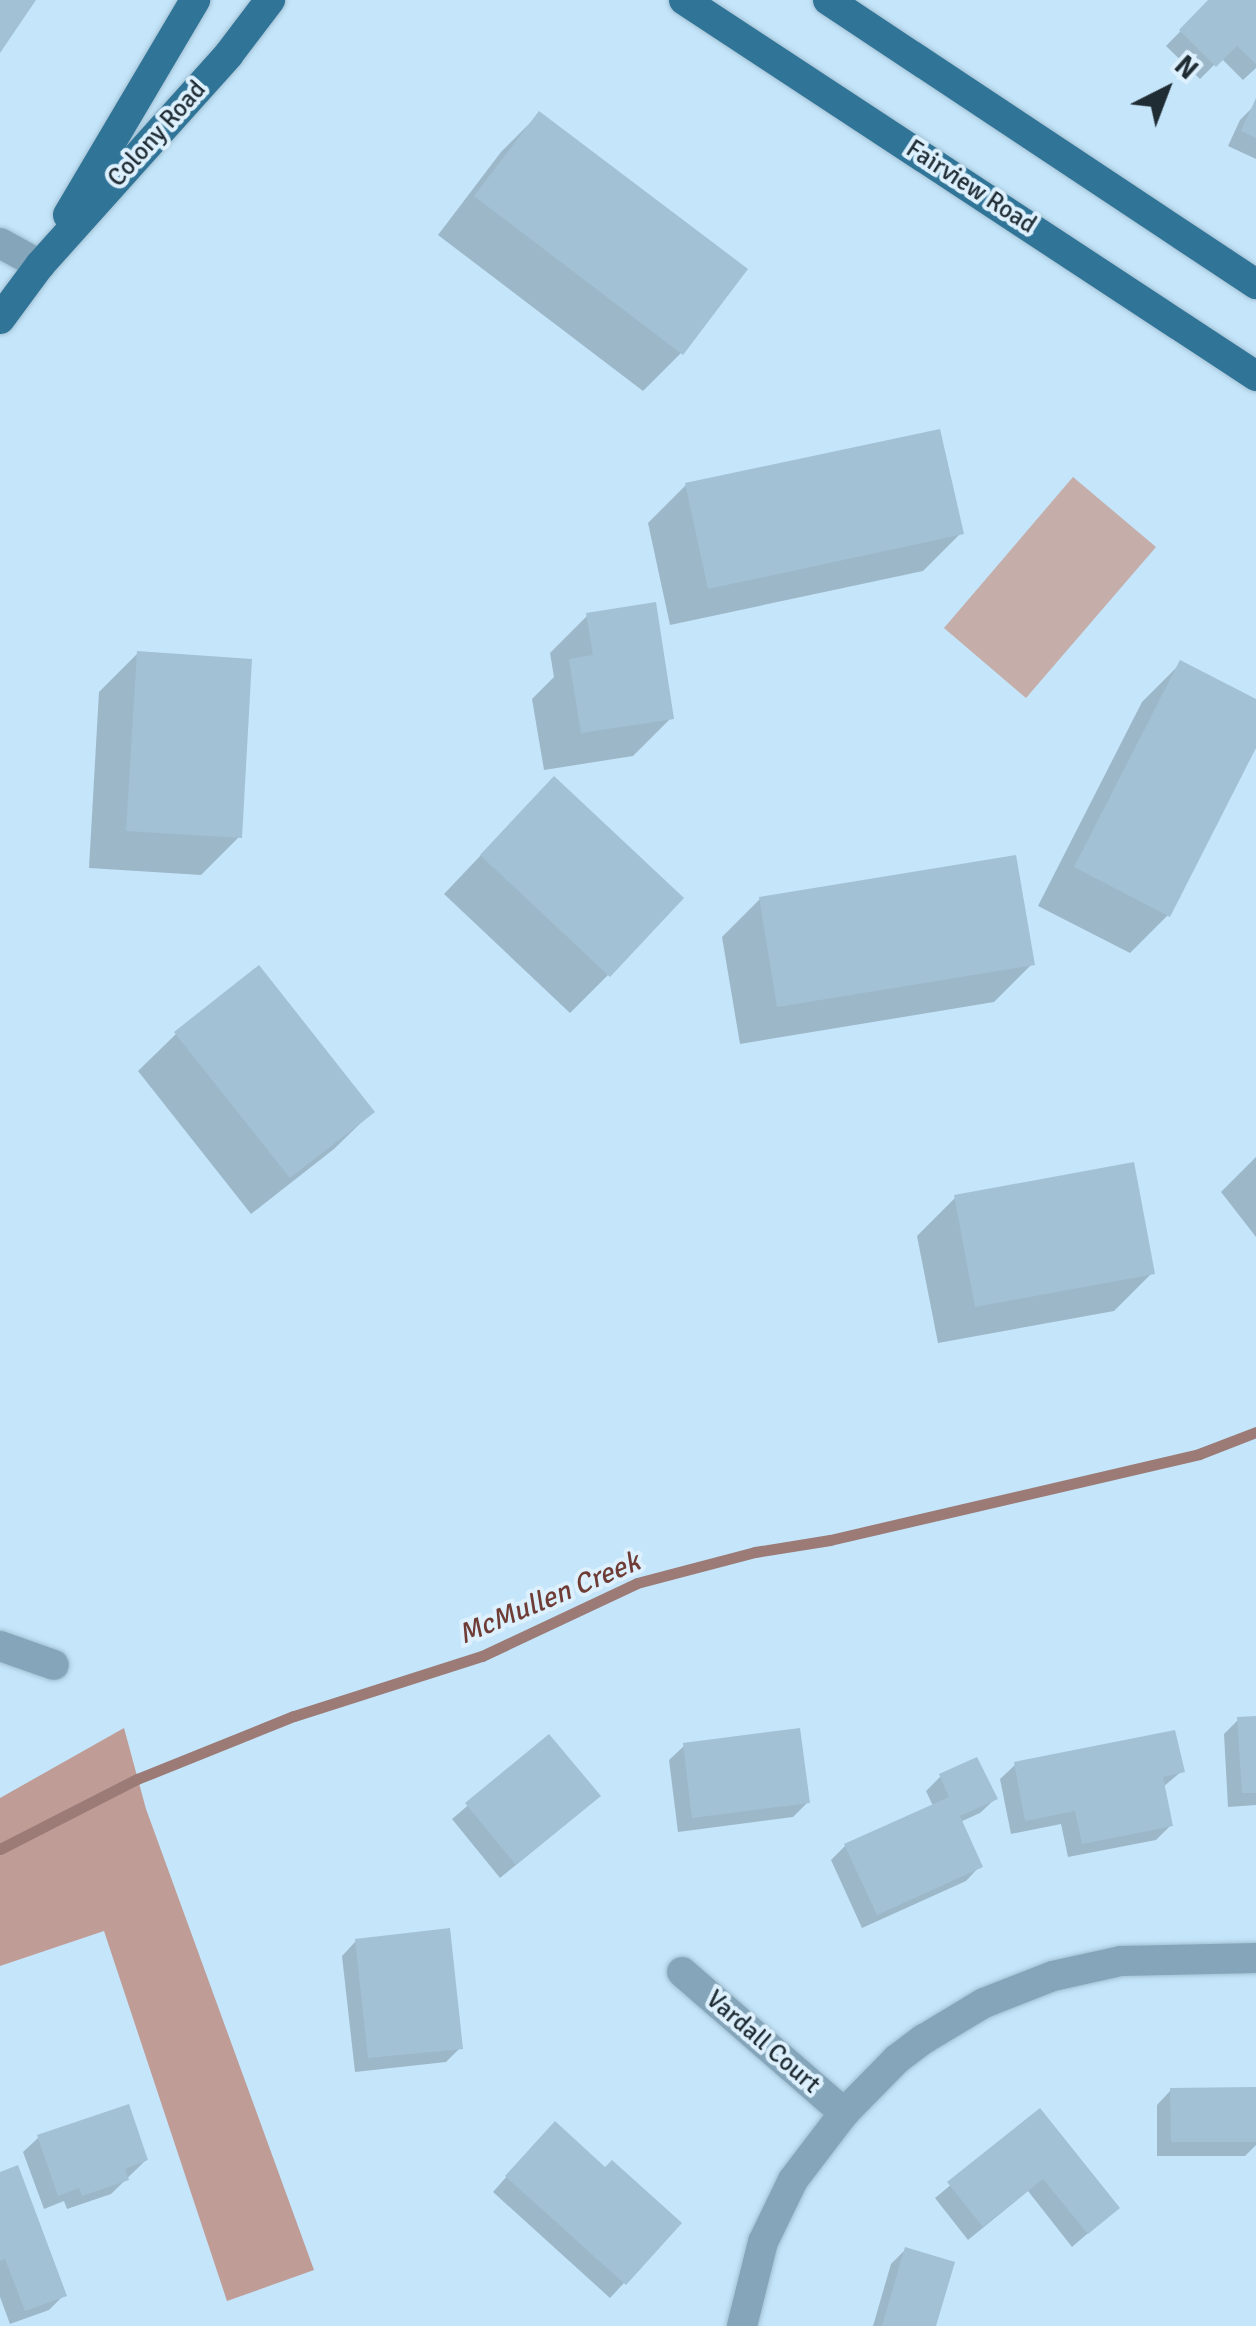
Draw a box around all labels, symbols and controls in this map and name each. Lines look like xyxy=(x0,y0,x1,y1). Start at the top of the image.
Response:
north arrow xyxy=(1116,40,1216,140)
text: N xyxy=(1167,49,1205,87)
street label: Colony Road xyxy=(102,75,212,193)
street label: Fairview Road xyxy=(900,134,1042,240)
water label: McMullen Creek xyxy=(453,1545,645,1651)
street label: Vardall Court xyxy=(700,1984,826,2100)

